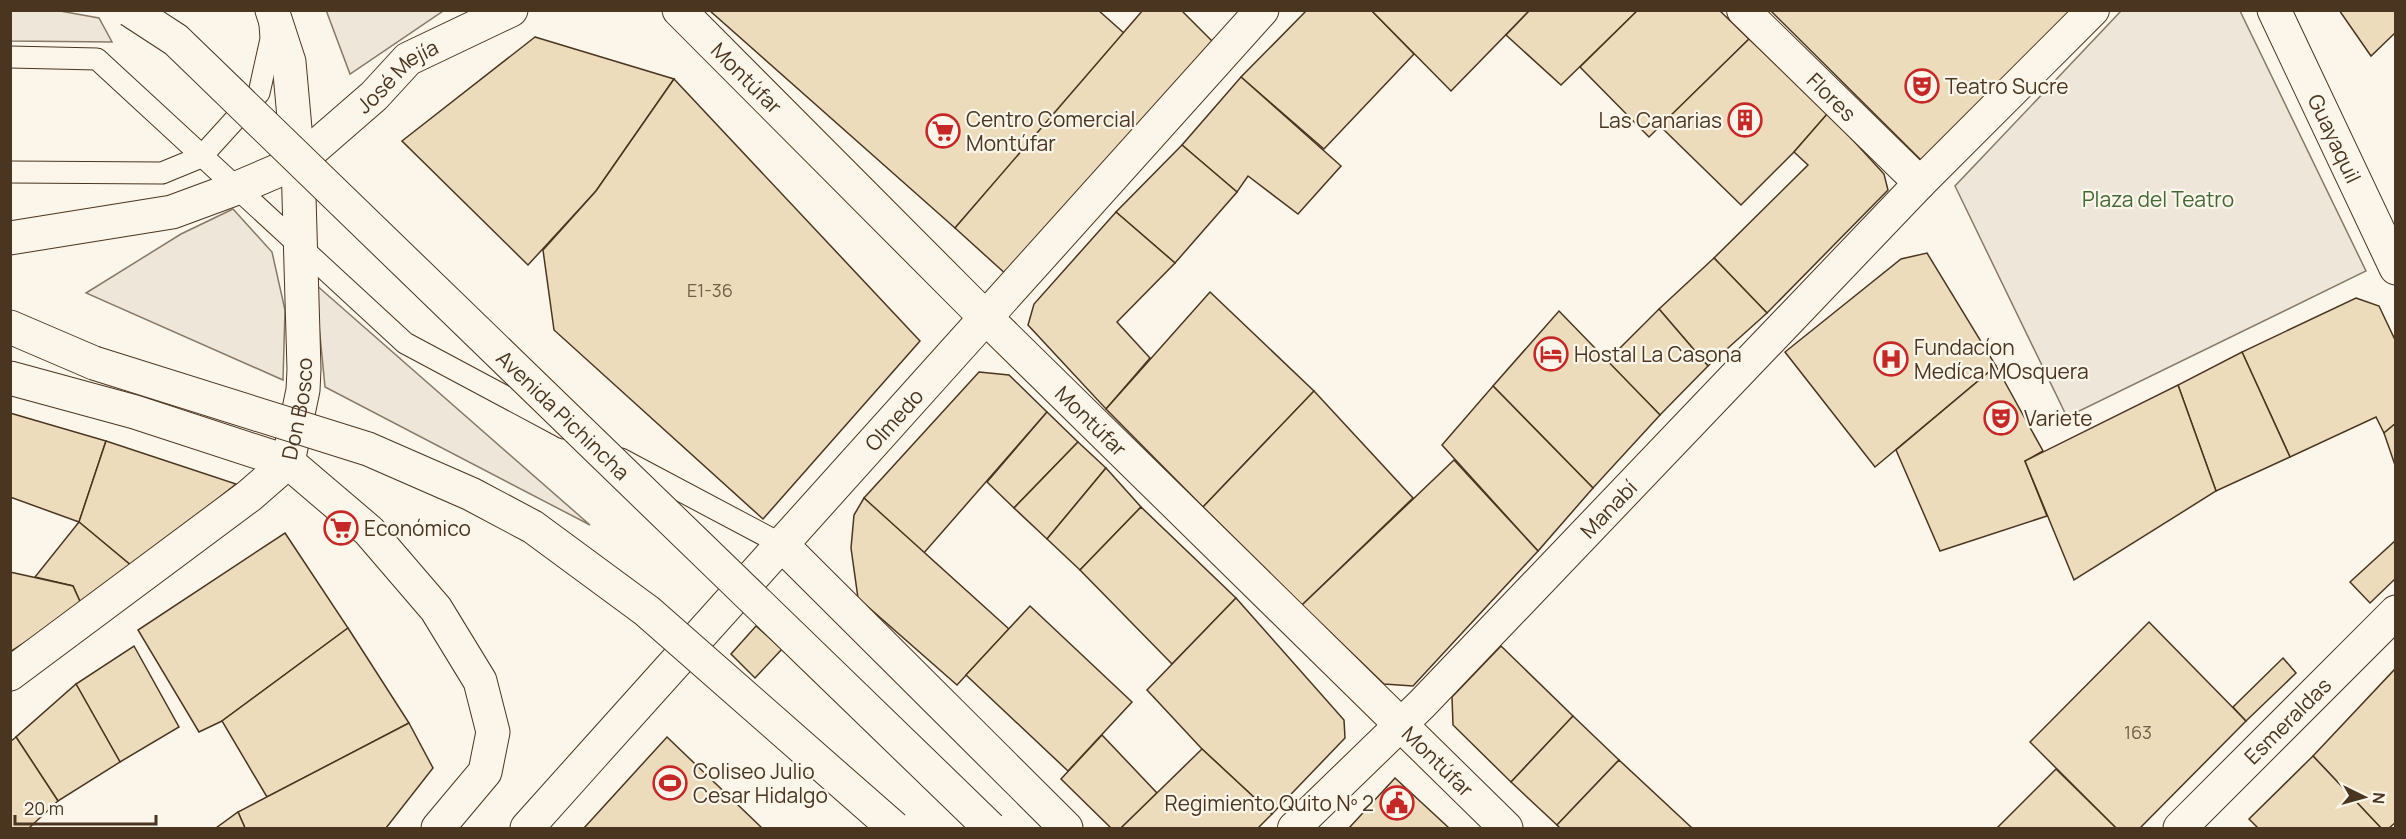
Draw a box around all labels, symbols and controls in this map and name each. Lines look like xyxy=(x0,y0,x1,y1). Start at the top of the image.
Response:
street label: José Mejía xyxy=(350,33,443,119)
street label: Montúfar xyxy=(705,36,789,120)
street label: Flores xyxy=(1801,66,1862,127)
theatre icon: Teatro Sucre xyxy=(1904,68,1940,104)
place label: Teatro Sucre xyxy=(1945,72,2069,100)
street label: Guayaquil xyxy=(2302,89,2368,187)
building icon: Las Canarias xyxy=(1727,102,1763,138)
place label: Centro Comercial Montúfar xyxy=(966,105,1135,157)
place label: Las Canarias xyxy=(1598,106,1722,134)
supermarket icon: Centro Comercial Montúfar xyxy=(925,113,961,149)
park label: Plaza del Teatro xyxy=(2082,185,2234,213)
house number: E1-36 xyxy=(687,278,733,302)
place label: Fundacíon Medíca MOsquera xyxy=(1914,333,2089,385)
hotel icon: Hostal La Casona xyxy=(1533,336,1569,372)
place label: Hostal La Casona xyxy=(1574,340,1742,368)
hospital icon: Fundacíon Medíca MOsquera xyxy=(1873,341,1909,377)
street label: Avenida Pichincha xyxy=(491,344,636,486)
street label: Don Bosco xyxy=(275,357,318,462)
street label: Montúfar xyxy=(1049,379,1133,463)
street label: Olmedo xyxy=(858,382,929,457)
theatre icon: Variete xyxy=(1983,400,2019,436)
place label: Variete xyxy=(2024,404,2092,432)
street label: Manabí xyxy=(1574,474,1643,544)
supermarket icon: Económico xyxy=(323,510,359,546)
place label: Económico xyxy=(364,514,471,542)
street label: Esmeraldas xyxy=(2238,671,2337,770)
street label: Montúfar xyxy=(1396,720,1480,803)
house number: 163 xyxy=(2124,720,2152,744)
place label: Coliseo Julio Cesar Hidalgo xyxy=(693,757,828,809)
sports icon: Coliseo Julio Cesar Hidalgo xyxy=(652,765,688,801)
north arrow xyxy=(2334,767,2394,827)
public building icon: Regimiento Quito Nº 2 xyxy=(1379,785,1415,821)
scale bar xyxy=(15,788,156,826)
place label: Regimiento Quito Nº 2 xyxy=(1164,789,1374,817)
text: N xyxy=(2367,792,2390,805)
text: 20 m xyxy=(24,796,64,820)

